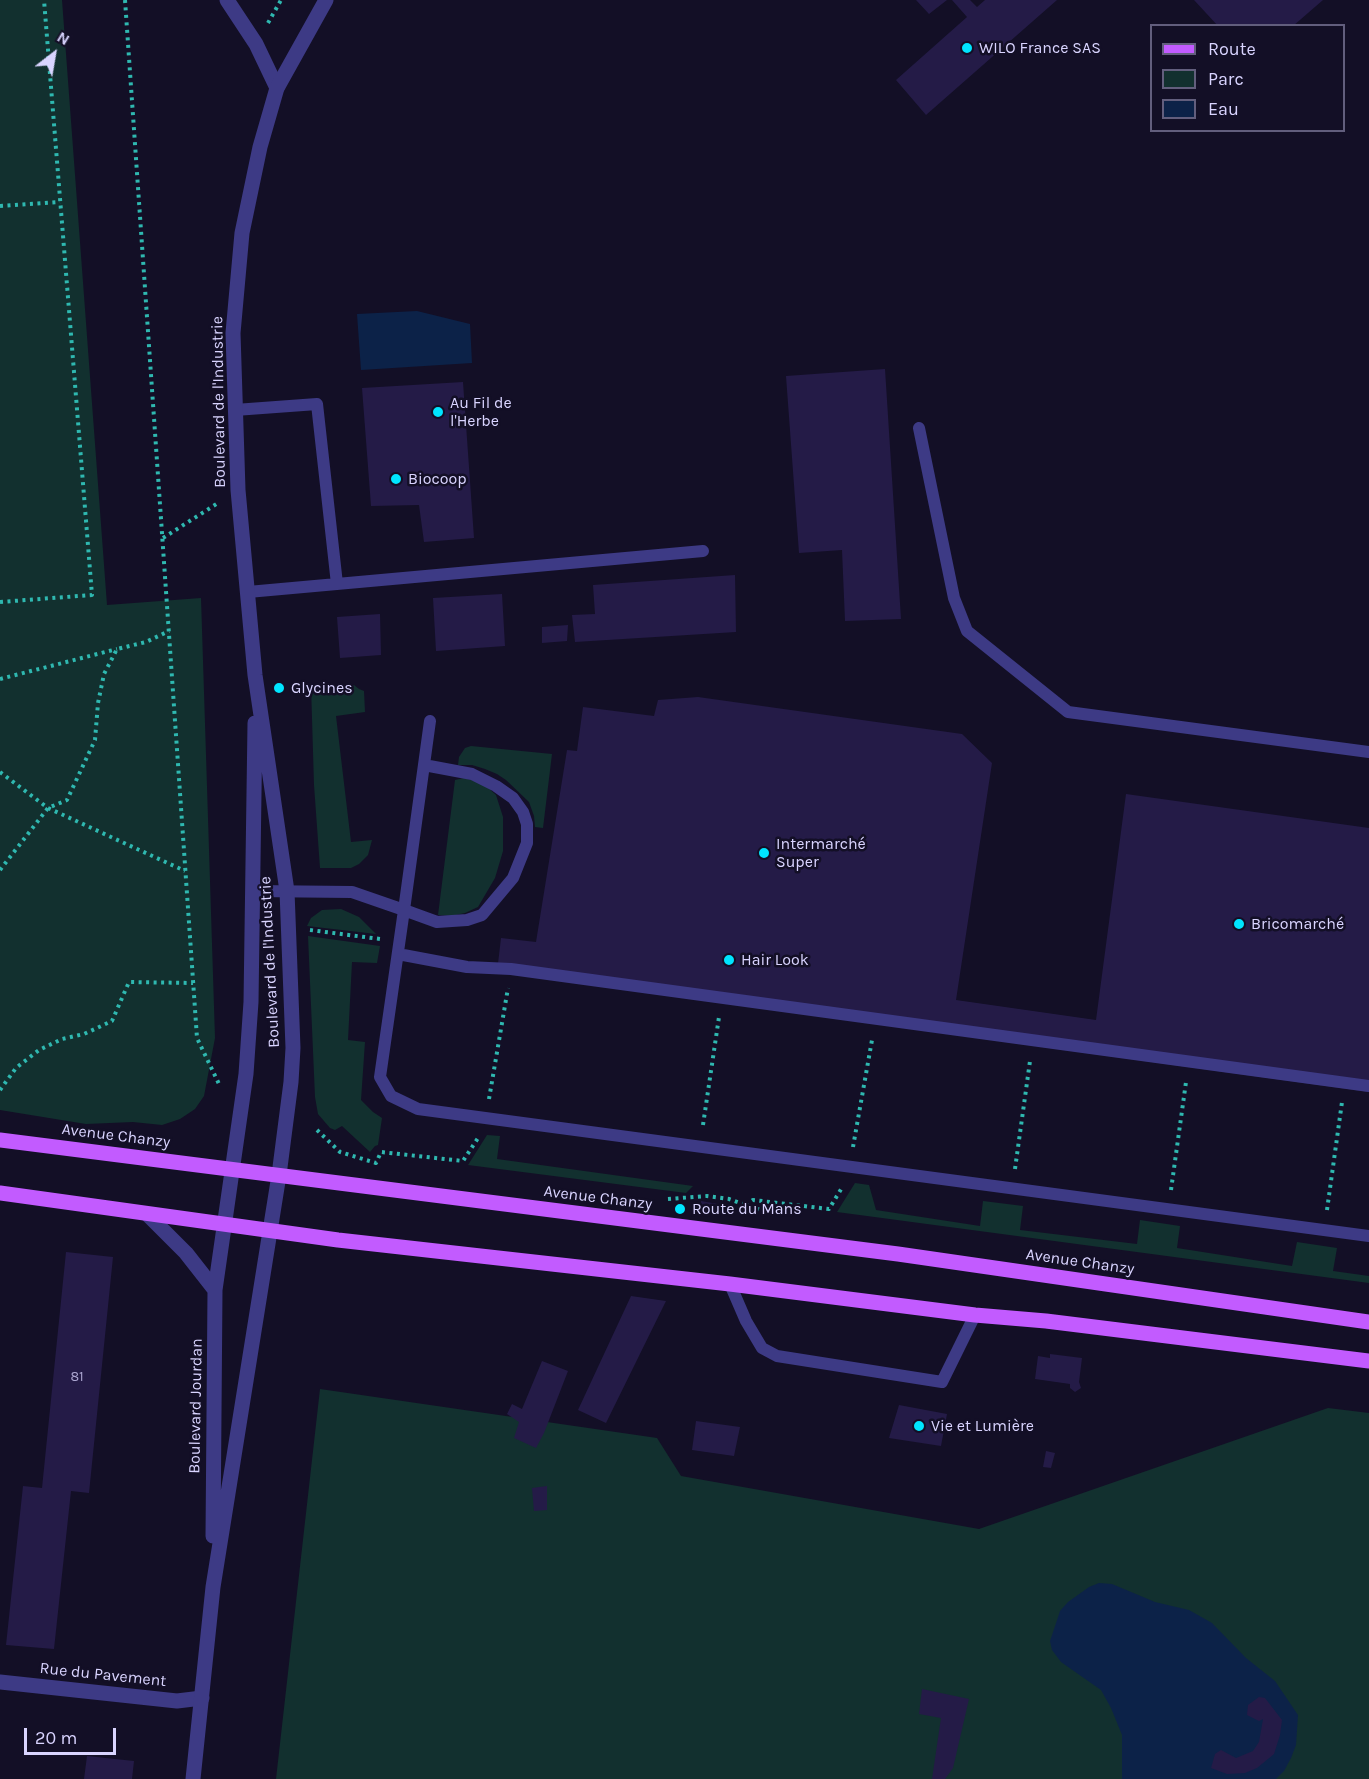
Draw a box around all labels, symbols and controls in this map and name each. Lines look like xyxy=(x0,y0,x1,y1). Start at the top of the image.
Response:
north arrow xyxy=(24,24,84,84)
legend xyxy=(1150,24,1345,132)
text: N xyxy=(54,27,73,49)
place label: WILO France SAS xyxy=(979,38,1101,58)
text: Route xyxy=(1208,38,1256,60)
marker: WILO France SAS xyxy=(960,41,974,55)
text: Parc xyxy=(1208,68,1244,90)
text: Eau xyxy=(1208,98,1239,120)
street label: Boulevard de l'Industrie xyxy=(208,316,230,488)
place label: Au Fil de l'Herbe xyxy=(450,393,512,431)
marker: Au Fil de l'Herbe xyxy=(431,405,445,419)
place label: Biocoop xyxy=(408,469,467,489)
marker: Biocoop xyxy=(389,472,403,486)
place label: Glycines xyxy=(291,678,353,698)
marker: Glycines xyxy=(272,681,286,695)
place label: Intermarché Super xyxy=(776,834,866,872)
marker: Intermarché Super xyxy=(757,846,771,860)
street label: Boulevard de l'Industrie xyxy=(256,876,284,1048)
place label: Bricomarché xyxy=(1251,914,1344,934)
marker: Bricomarché xyxy=(1232,917,1246,931)
place label: Hair Look xyxy=(741,950,809,970)
marker: Hair Look xyxy=(722,953,736,967)
street label: Avenue Chanzy xyxy=(61,1120,171,1152)
street label: Avenue Chanzy xyxy=(543,1182,653,1214)
place label: Route du Mans xyxy=(692,1199,802,1219)
marker: Route du Mans xyxy=(673,1202,687,1216)
street label: Avenue Chanzy xyxy=(1024,1245,1136,1279)
street label: Boulevard Jourdan xyxy=(185,1338,207,1474)
house number: 81 xyxy=(70,1369,84,1385)
place label: Vie et Lumière xyxy=(931,1416,1034,1436)
marker: Vie et Lumière xyxy=(912,1419,926,1433)
street label: Rue du Pavement xyxy=(39,1659,167,1691)
scale bar xyxy=(27,1716,118,1754)
text: 20 m xyxy=(35,1727,77,1749)

